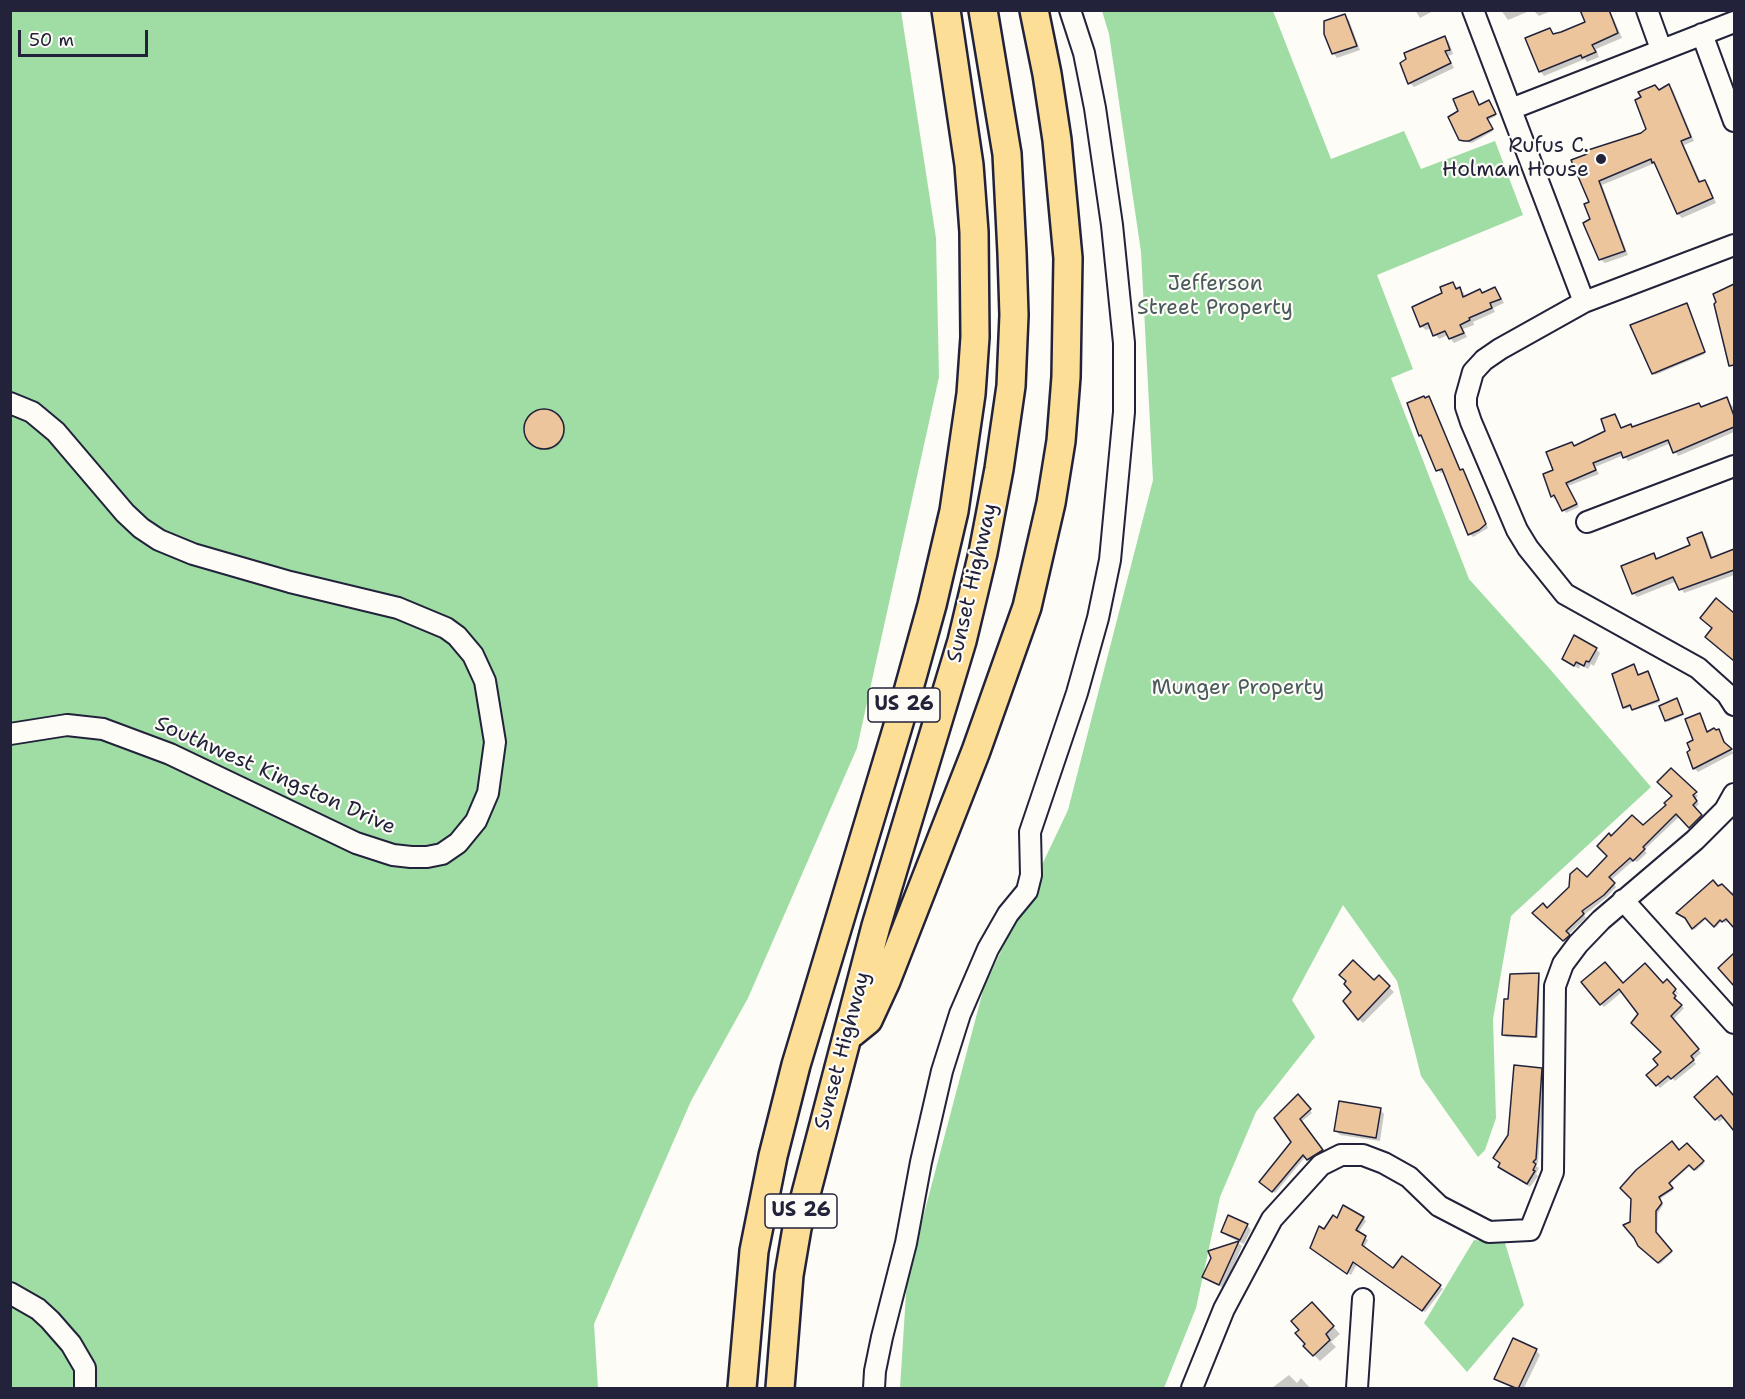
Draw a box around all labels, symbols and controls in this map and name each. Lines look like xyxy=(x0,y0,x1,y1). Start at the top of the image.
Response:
scale bar xyxy=(21,18,152,56)
text: 50 m xyxy=(29,28,74,52)
place label: Rufus C. Holman House xyxy=(1442,134,1589,184)
marker: Rufus C. Holman House xyxy=(1594,152,1608,166)
park label: Jefferson Street Property xyxy=(1137,272,1293,322)
street label: Sunset Highway xyxy=(942,501,1004,665)
park label: Munger Property xyxy=(1152,676,1324,702)
road number: US 26 xyxy=(868,688,940,722)
street label: Southwest Kingston Drive xyxy=(151,711,399,841)
street label: Sunset Highway xyxy=(810,969,876,1133)
road number: US 26 xyxy=(765,1194,837,1228)

